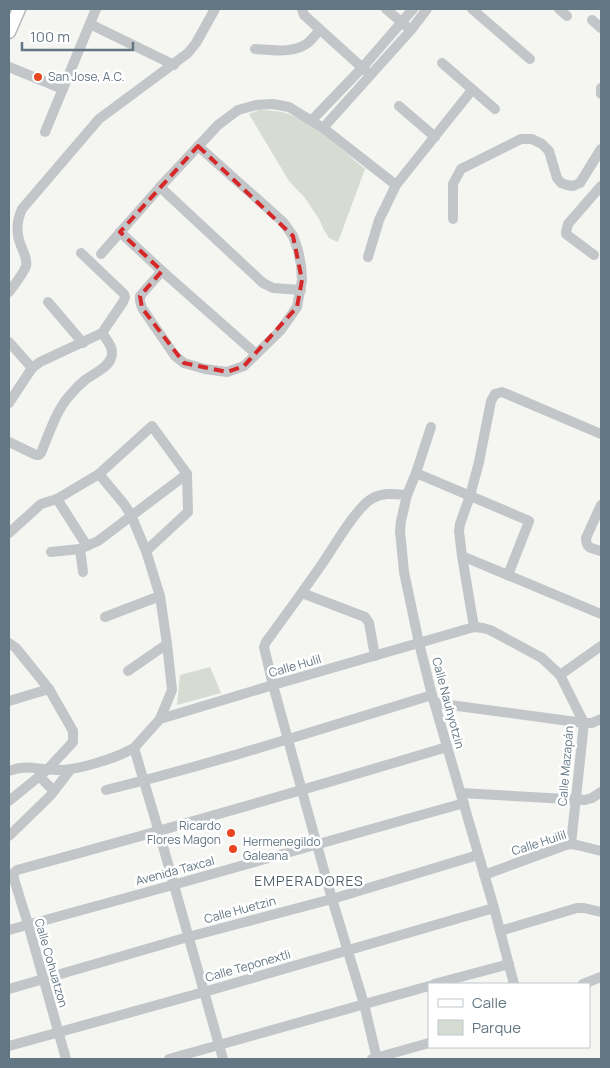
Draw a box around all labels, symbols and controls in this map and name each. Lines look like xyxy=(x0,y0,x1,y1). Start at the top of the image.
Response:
scale bar xyxy=(22,20,134,52)
text: 100 m xyxy=(30,26,70,47)
place label: San Jose, A.C. xyxy=(48,68,125,85)
marker: San Jose, A.C. xyxy=(32,71,44,83)
street label: Calle Hulil xyxy=(267,650,323,681)
street label: Calle Nauhyotzin xyxy=(428,655,469,750)
street label: Calle Mazapán xyxy=(554,725,577,807)
place label: Ricardo Flores Magon xyxy=(147,817,221,848)
street label: Calle Huilil xyxy=(509,826,568,859)
marker: Ricardo Flores Magon xyxy=(225,827,237,839)
place label: Hermenegildo Galeana xyxy=(243,833,321,864)
marker: Hermenegildo Galeana xyxy=(227,843,239,855)
street label: Avenida Taxcal xyxy=(134,852,216,889)
district label: EMPERADORES xyxy=(254,871,364,890)
street label: Calle Huetzin xyxy=(202,892,278,927)
street label: Calle Cohuatzon xyxy=(31,916,72,1009)
street label: Calle Teponextli xyxy=(203,945,293,986)
legend xyxy=(428,983,590,1048)
text: Calle xyxy=(472,992,507,1013)
text: Parque xyxy=(472,1017,521,1038)

